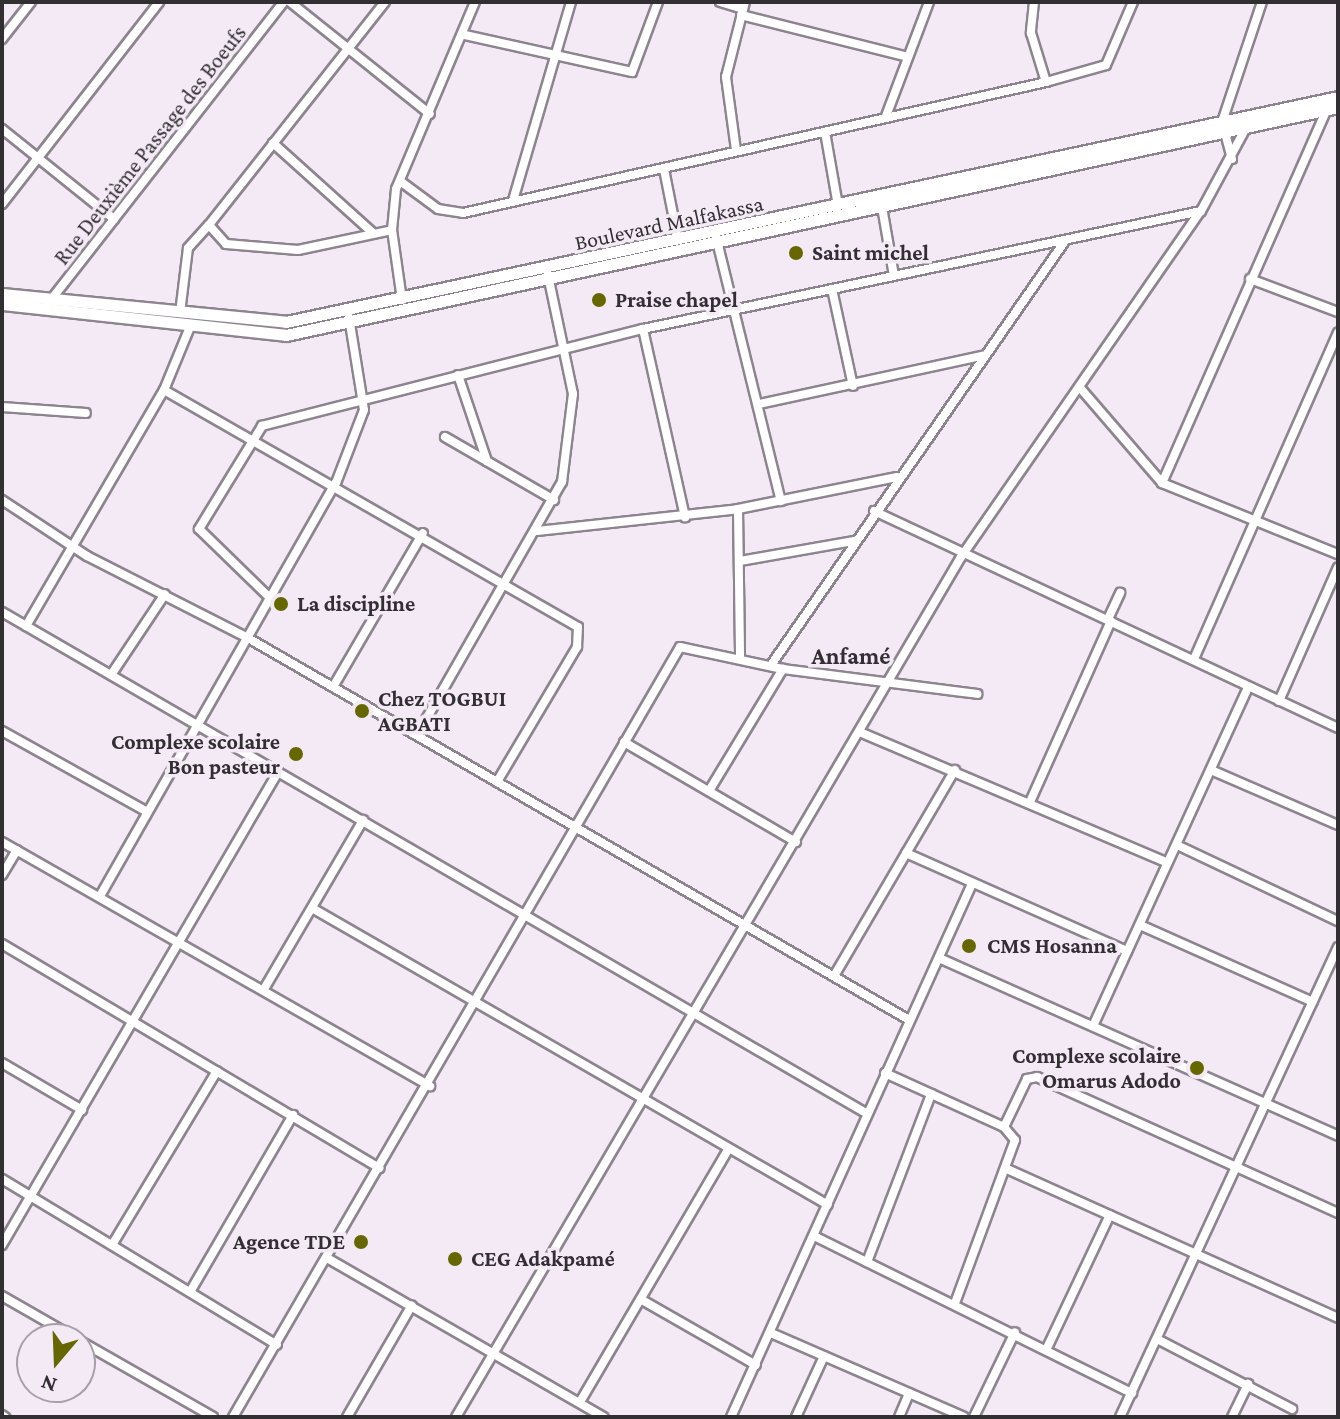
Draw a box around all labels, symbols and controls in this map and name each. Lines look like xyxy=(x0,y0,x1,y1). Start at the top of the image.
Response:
street label: Rue Deuxième Passage des Boeufs xyxy=(48,20,252,270)
street label: Boulevard Malfakassa xyxy=(572,190,766,256)
place label: Saint michel xyxy=(812,240,929,266)
marker: Saint michel xyxy=(787,244,805,262)
place label: Praise chapel xyxy=(615,287,738,313)
marker: Praise chapel xyxy=(590,291,608,309)
place label: La discipline xyxy=(297,591,415,617)
marker: La discipline xyxy=(272,595,290,613)
district label: Anfamé xyxy=(812,642,890,670)
place label: Chez TOGBUI AGBATI xyxy=(378,685,506,736)
marker: Chez TOGBUI AGBATI xyxy=(353,702,371,720)
place label: Complexe scolaire Bon pasteur xyxy=(111,728,280,780)
marker: Complexe scolaire Bon pasteur xyxy=(287,745,305,763)
place label: CMS Hosanna xyxy=(987,933,1117,959)
marker: CMS Hosanna xyxy=(958,935,980,957)
place label: Complexe scolaire Omarus Adodo xyxy=(1012,1042,1181,1094)
marker: Complexe scolaire Omarus Adodo xyxy=(1188,1059,1206,1077)
place label: Agence TDE xyxy=(233,1229,345,1255)
marker: Agence TDE xyxy=(352,1233,370,1251)
place label: CEG Adakpamé xyxy=(471,1246,615,1272)
marker: CEG Adakpamé xyxy=(446,1250,464,1268)
north arrow xyxy=(16,1323,96,1403)
text: N xyxy=(38,1370,60,1399)

